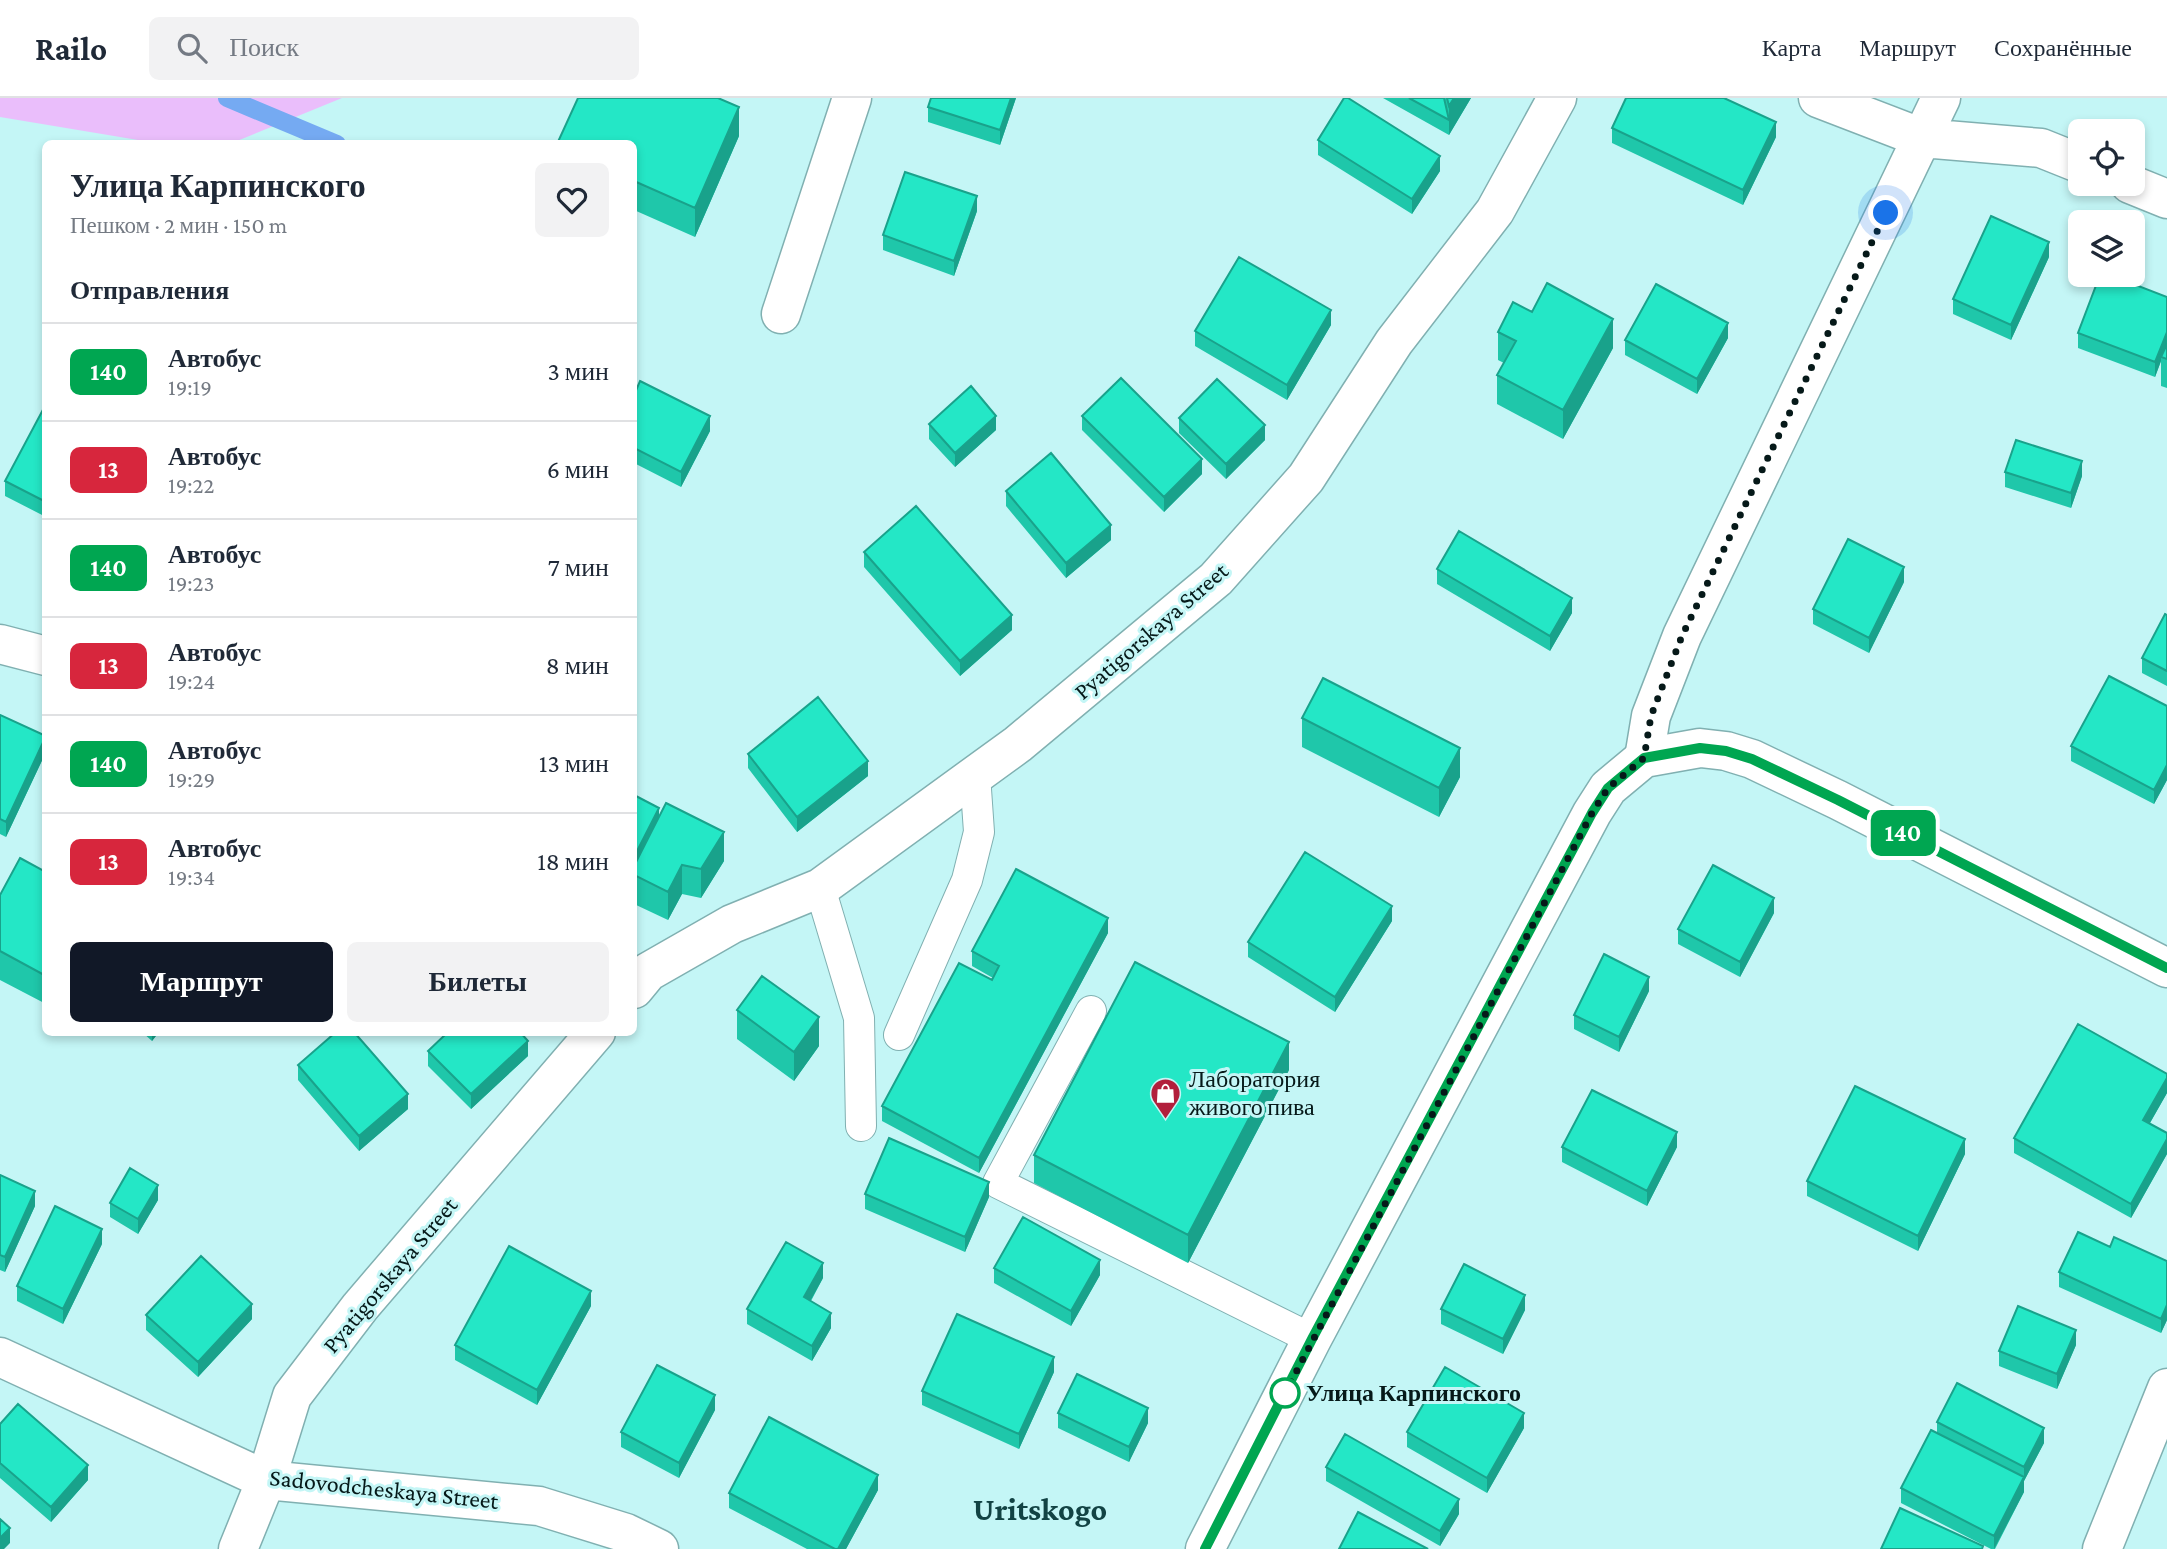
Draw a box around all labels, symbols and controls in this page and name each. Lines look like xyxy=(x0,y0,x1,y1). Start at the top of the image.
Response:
search box xyxy=(149,17,639,80)
icon: search xyxy=(173,29,211,67)
text: Railo xyxy=(35,30,107,67)
text: Поиск xyxy=(229,33,299,62)
text: Карта xyxy=(1762,34,1821,61)
text: Маршрут xyxy=(1859,34,1956,61)
text: Сохранённые xyxy=(1994,34,2132,61)
map controls xyxy=(2068,119,2145,287)
button: locate xyxy=(2068,119,2145,196)
button: heart xyxy=(535,163,609,237)
text: Улица Карпинского xyxy=(70,167,366,204)
your location xyxy=(1868,195,1903,230)
button: layers xyxy=(2068,210,2145,287)
text: Пешком · 2 мин · 150 m xyxy=(70,212,287,238)
text: Отправления xyxy=(70,276,229,305)
text: Автобус xyxy=(168,344,261,373)
text: 3 мин xyxy=(548,357,609,386)
text: 140 xyxy=(90,358,127,385)
text: 19:19 xyxy=(168,374,212,400)
text: Автобус xyxy=(168,442,261,471)
text: 6 мин xyxy=(547,455,609,484)
text: 13 xyxy=(98,456,119,483)
text: 19:22 xyxy=(168,472,214,498)
text: Автобус xyxy=(168,540,261,569)
text: 7 мин xyxy=(548,553,609,582)
text: 140 xyxy=(90,554,127,581)
street label: Pyatigorskaya Street xyxy=(1068,556,1234,705)
text: 19:23 xyxy=(168,570,214,596)
text: Автобус xyxy=(168,638,261,667)
text: 8 мин xyxy=(546,651,609,680)
text: 13 xyxy=(98,652,119,679)
text: 19:24 xyxy=(168,668,215,694)
text: Автобус xyxy=(168,736,261,765)
text: 13 мин xyxy=(539,749,609,778)
text: 140 xyxy=(90,750,127,777)
text: 19:29 xyxy=(168,766,215,792)
line badge: 140 xyxy=(1863,810,1943,856)
text: 140 xyxy=(1885,819,1921,846)
text: Автобус xyxy=(168,834,261,863)
text: 18 мин xyxy=(537,847,609,876)
text: 13 xyxy=(98,848,119,875)
text: 19:34 xyxy=(168,864,215,890)
button: Маршрут xyxy=(70,942,333,1022)
button: Билеты xyxy=(347,942,609,1022)
place label: Лаборатория живого пива xyxy=(1188,1065,1320,1120)
shop icon: Лаборатория живого пива xyxy=(1149,1076,1183,1120)
street label: Pyatigorskaya Street xyxy=(317,1191,463,1358)
marker: Улица Карпинского xyxy=(1270,1378,1300,1408)
place label: Улица Карпинского xyxy=(1306,1379,1521,1406)
street label: Sadovodcheskaya Street xyxy=(268,1463,501,1514)
district label: Uritskogo xyxy=(973,1491,1107,1527)

